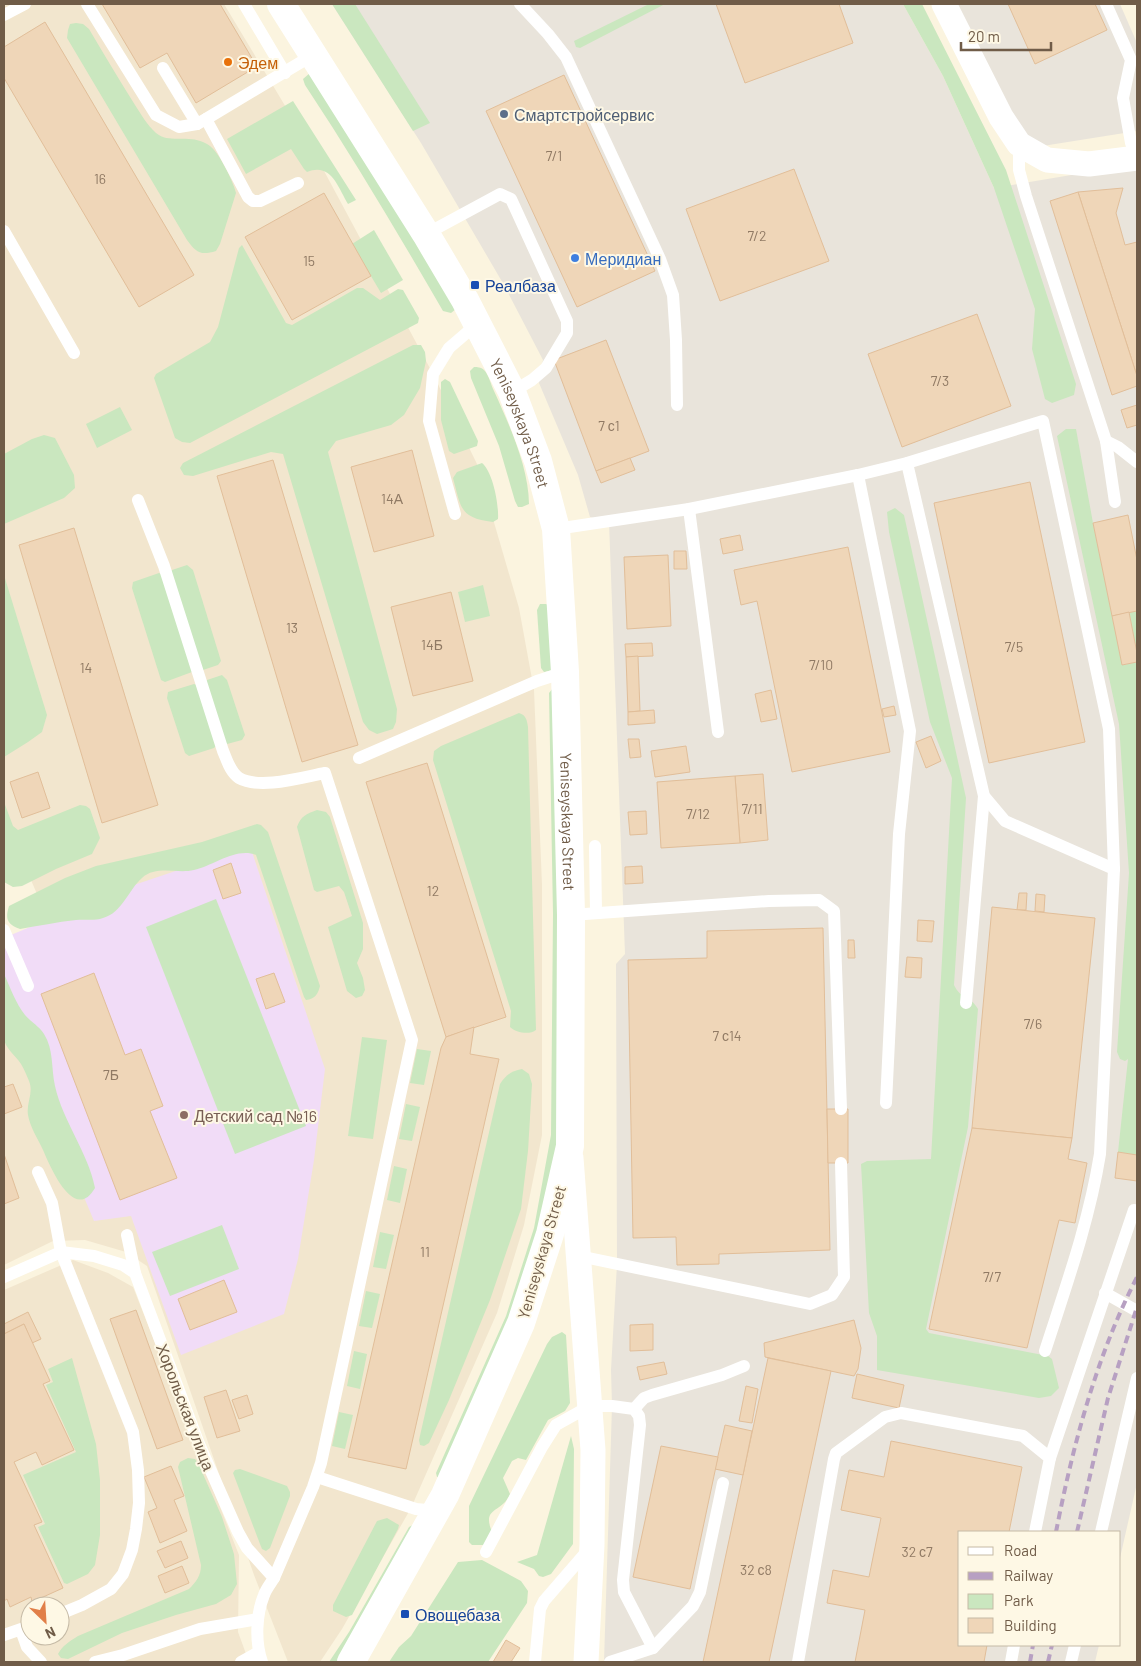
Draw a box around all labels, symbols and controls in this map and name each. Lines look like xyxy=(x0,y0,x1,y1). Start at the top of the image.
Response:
scale bar xyxy=(961,20,1051,52)
text: 20 m xyxy=(968,27,1000,45)
place label: Эдем xyxy=(238,53,278,72)
marker: Эдем xyxy=(222,56,234,68)
place label: Смартстройсервис xyxy=(514,105,654,124)
marker: Смартстройсервис xyxy=(498,108,510,120)
house number: 7/1 xyxy=(546,147,562,164)
house number: 16 xyxy=(94,170,106,187)
house number: 7/2 xyxy=(748,227,766,244)
place label: Меридиан xyxy=(585,249,661,268)
house number: 15 xyxy=(303,252,315,269)
marker: Меридиан xyxy=(569,252,581,264)
place label: Реалбаза xyxy=(485,276,556,295)
marker: Реалбаза xyxy=(469,279,481,291)
street label: Yeniseyskaya Street xyxy=(487,355,554,490)
house number: 7/3 xyxy=(931,372,949,389)
house number: 7 с1 xyxy=(598,417,620,434)
house number: 14А xyxy=(381,490,404,507)
house number: 13 xyxy=(286,619,298,636)
house number: 14Б xyxy=(421,636,443,653)
house number: 7/5 xyxy=(1005,638,1023,655)
house number: 7/10 xyxy=(809,656,833,673)
house number: 14 xyxy=(80,659,92,676)
street label: Yeniseyskaya Street xyxy=(557,752,580,891)
house number: 7/11 xyxy=(741,800,763,817)
house number: 7/12 xyxy=(686,805,710,822)
house number: 12 xyxy=(427,882,439,899)
house number: 7/6 xyxy=(1024,1015,1042,1032)
house number: 7 с14 xyxy=(712,1027,742,1044)
house number: 7Б xyxy=(103,1066,119,1083)
place label: Детский сад №16 xyxy=(194,1106,317,1125)
marker: Детский сад №16 xyxy=(178,1109,190,1121)
street label: Yeniseyskaya Street xyxy=(513,1183,569,1321)
house number: 11 xyxy=(420,1243,430,1260)
house number: 7/7 xyxy=(983,1268,1001,1285)
street label: Хорольская улица xyxy=(153,1341,219,1473)
legend xyxy=(958,1531,1121,1646)
text: Road xyxy=(1004,1541,1037,1559)
house number: 32 с7 xyxy=(901,1543,933,1560)
house number: 32 с8 xyxy=(740,1561,772,1578)
text: Railway xyxy=(1004,1566,1053,1584)
text: Park xyxy=(1004,1591,1034,1609)
north arrow xyxy=(20,1596,70,1646)
place label: Овощебаза xyxy=(415,1605,500,1624)
marker: Овощебаза xyxy=(399,1608,411,1620)
text: Building xyxy=(1004,1616,1057,1634)
text: N xyxy=(43,1624,59,1643)

